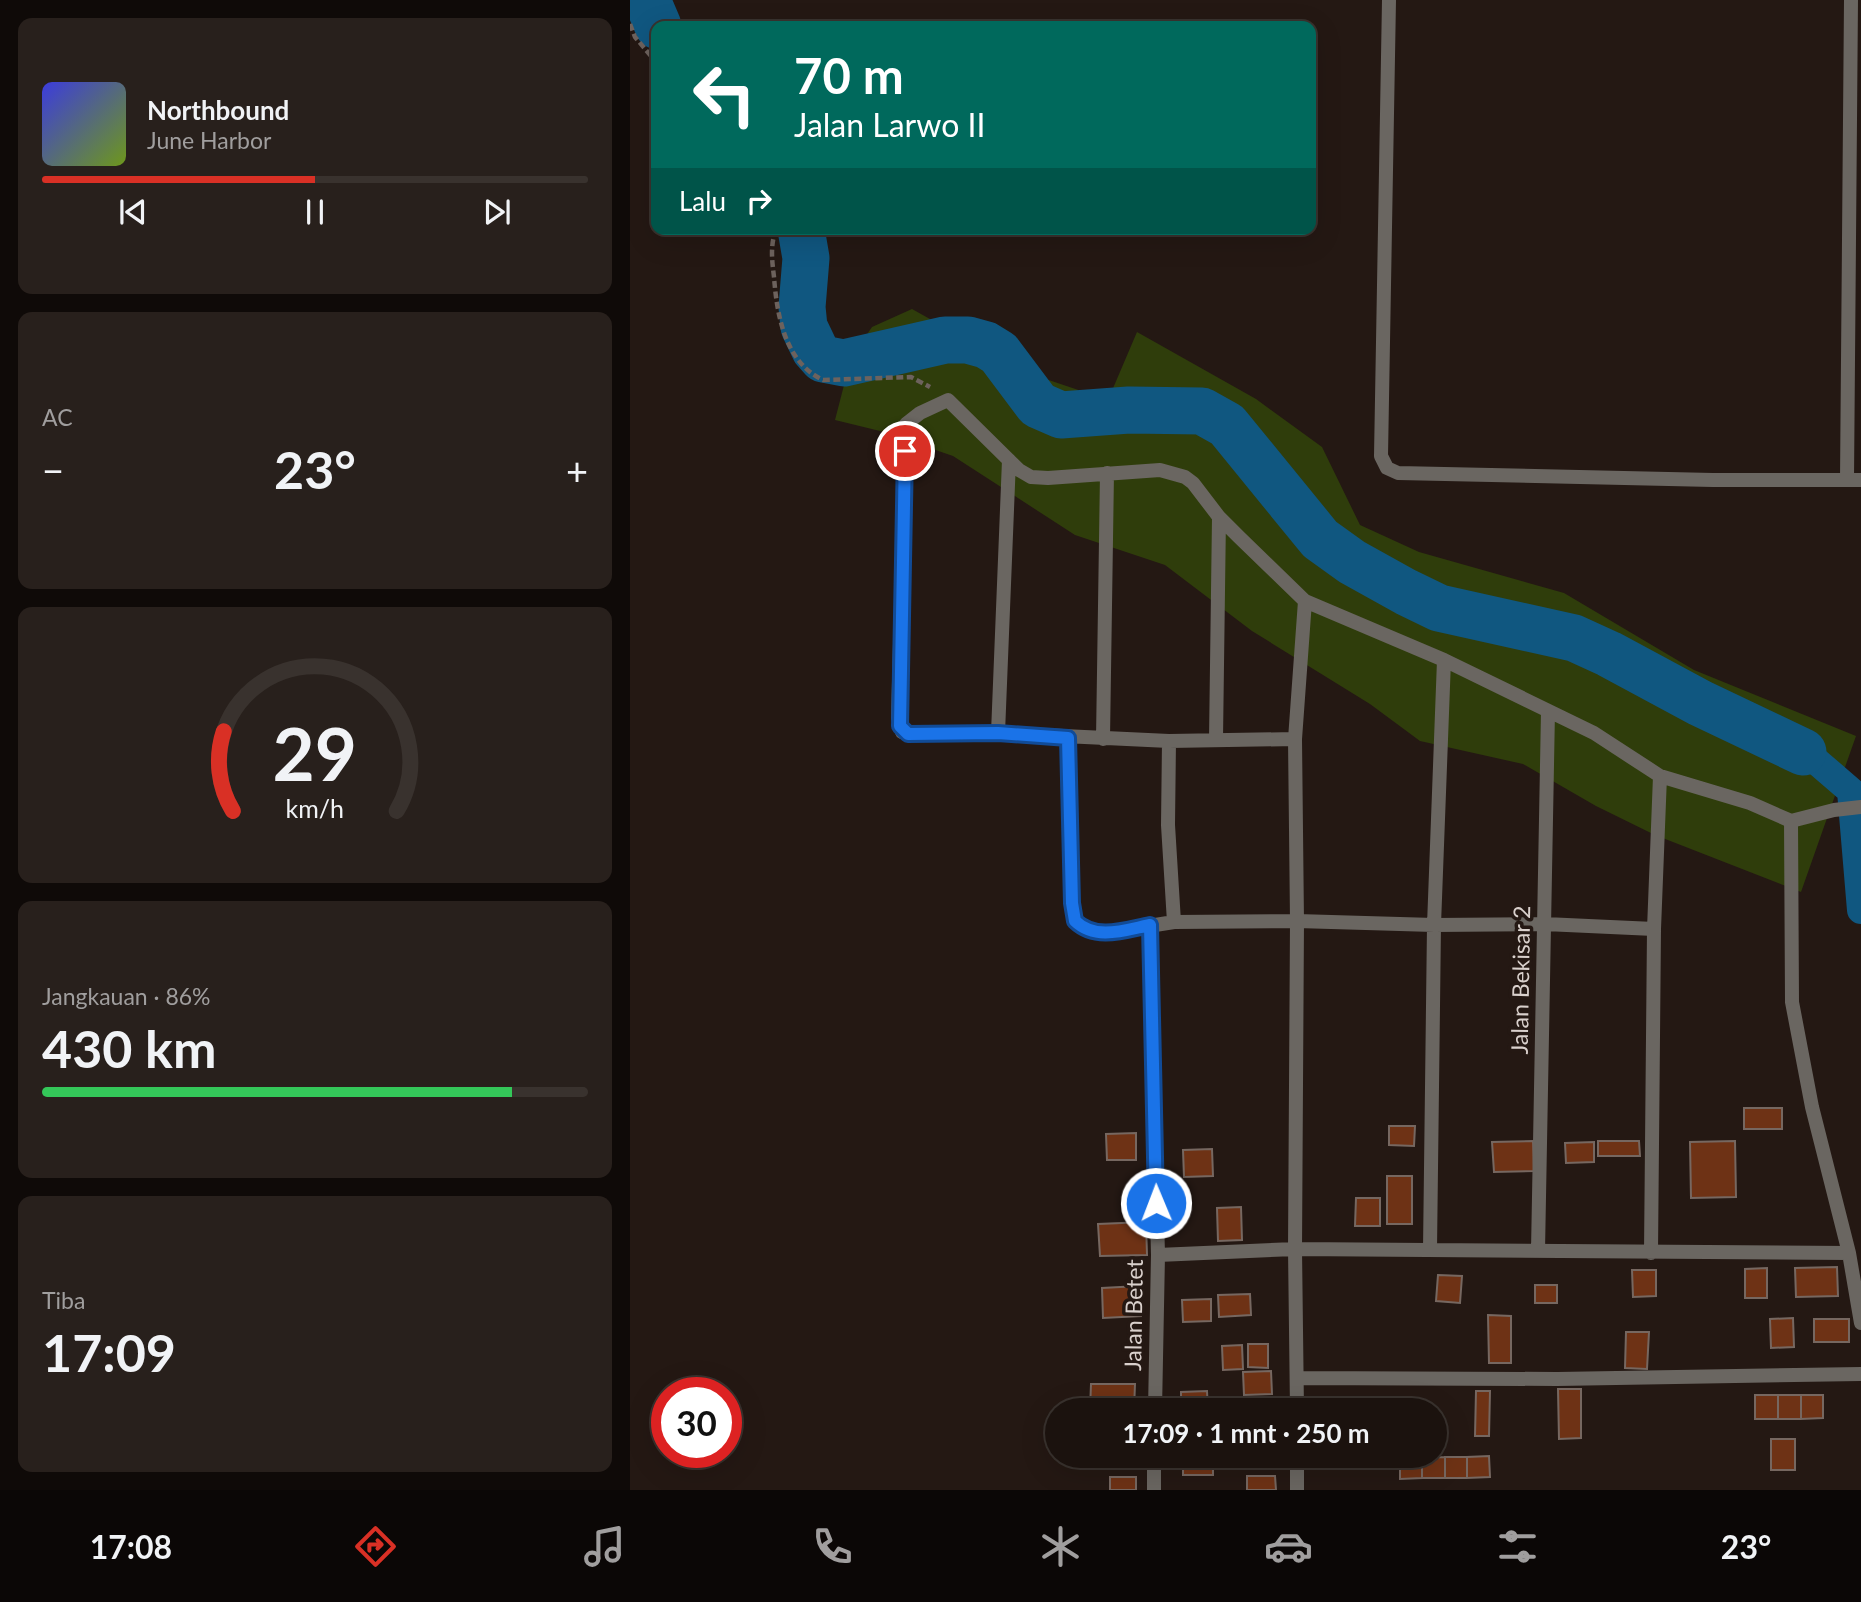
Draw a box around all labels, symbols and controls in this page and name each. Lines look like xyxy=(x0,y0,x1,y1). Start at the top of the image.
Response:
text: 70 m xyxy=(794,46,904,104)
icon: left xyxy=(679,49,770,140)
text: Northbound xyxy=(147,94,289,126)
text: Jalan Larwo II xyxy=(794,105,985,144)
text: June Harbor xyxy=(147,126,271,154)
icon: right xyxy=(740,182,778,220)
text: Lalu xyxy=(679,185,726,217)
icon: previous xyxy=(114,193,152,231)
icon: pause xyxy=(296,193,334,231)
icon: next xyxy=(478,193,516,231)
text: AC xyxy=(42,403,73,431)
pin xyxy=(875,421,935,481)
icon: arrive xyxy=(886,432,924,470)
text: 23° xyxy=(274,438,356,500)
text: − xyxy=(42,447,64,493)
text: + xyxy=(566,447,588,493)
text: 29 xyxy=(273,709,357,797)
text: km/h xyxy=(286,793,344,823)
street label: Jalan Bekisar 2 xyxy=(1505,905,1535,1055)
text: Jangkauan · 86% xyxy=(42,982,211,1010)
text: 430 km xyxy=(42,1017,216,1079)
position arrow xyxy=(1119,1166,1193,1240)
street label: Jalan Betet xyxy=(1118,1258,1148,1371)
text: Tiba xyxy=(42,1286,85,1314)
text: 17:09 xyxy=(42,1321,176,1383)
speed limit sign: 30 xyxy=(651,1377,742,1468)
text: 17:09 · 1 mnt · 250 m xyxy=(1122,1417,1370,1449)
icon: directions xyxy=(351,1522,400,1571)
icon: music xyxy=(580,1522,629,1571)
icon: phone xyxy=(808,1522,857,1571)
icon: climate xyxy=(1036,1522,1085,1571)
icon: car xyxy=(1264,1522,1313,1571)
icon: filters xyxy=(1493,1522,1542,1571)
text: 17:08 xyxy=(90,1527,172,1566)
text: 23° xyxy=(1721,1527,1771,1566)

